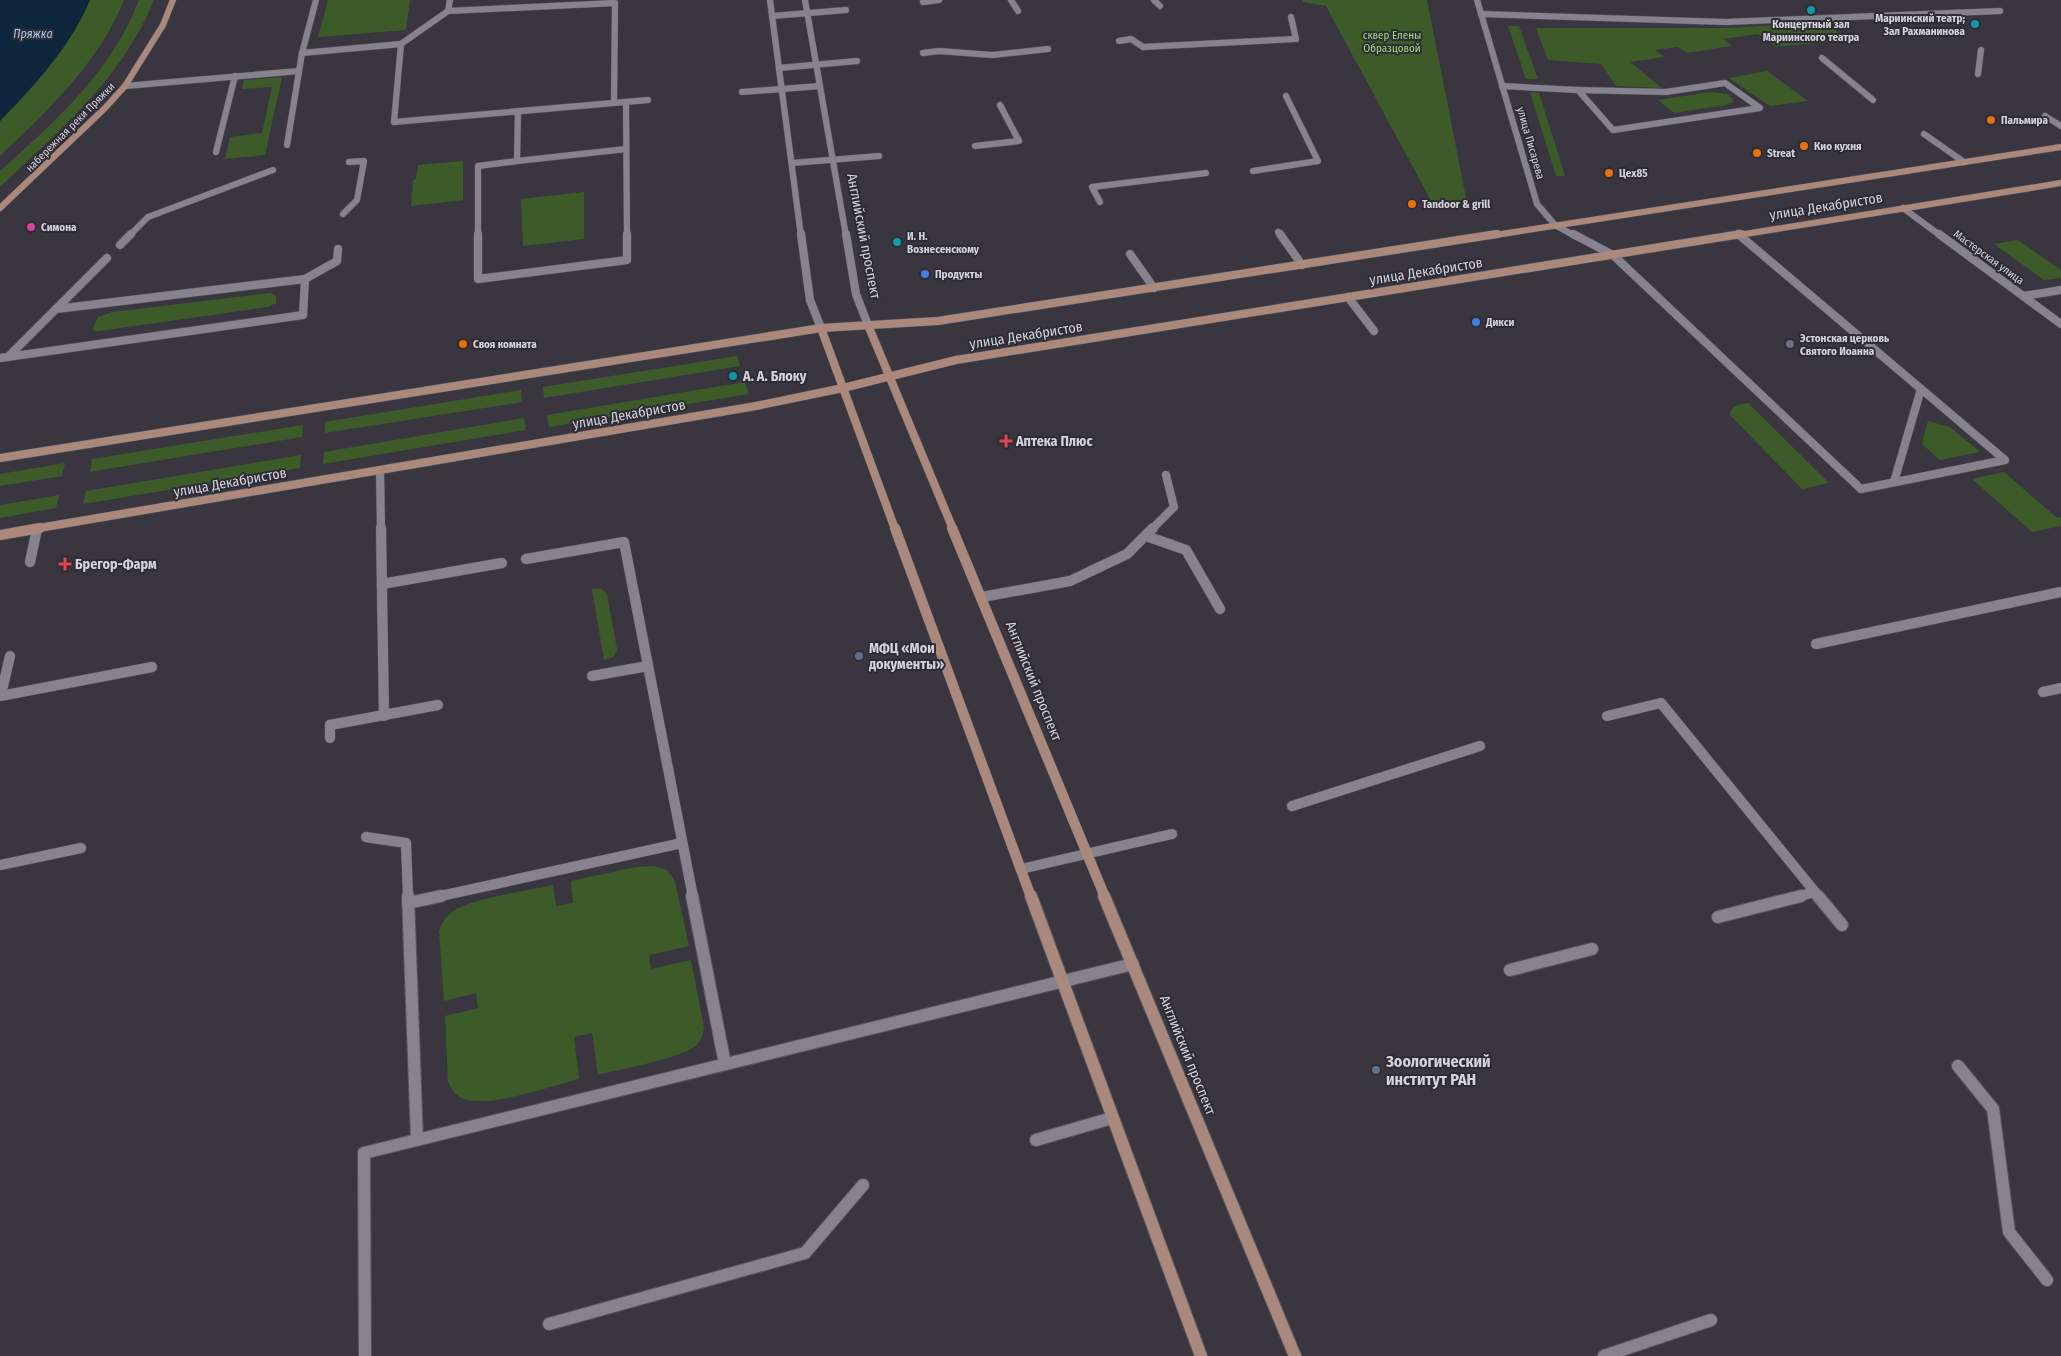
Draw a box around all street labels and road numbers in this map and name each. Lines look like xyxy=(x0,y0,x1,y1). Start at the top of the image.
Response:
street label: набережная реки Пряжки xyxy=(23,80,118,175)
street label: улица Писарева xyxy=(1514,105,1547,181)
street label: Английский проспект xyxy=(843,172,884,301)
street label: улица Декабристов xyxy=(1768,189,1884,224)
street label: Мастерская улица xyxy=(1951,227,2027,287)
street label: улица Декабристов xyxy=(1368,254,1484,289)
street label: улица Декабристов xyxy=(968,318,1084,353)
street label: улица Декабристов xyxy=(571,396,687,433)
street label: улица Декабристов xyxy=(172,464,288,501)
street label: Английский проспект xyxy=(1002,619,1065,744)
street label: Английский проспект xyxy=(1156,993,1219,1118)

